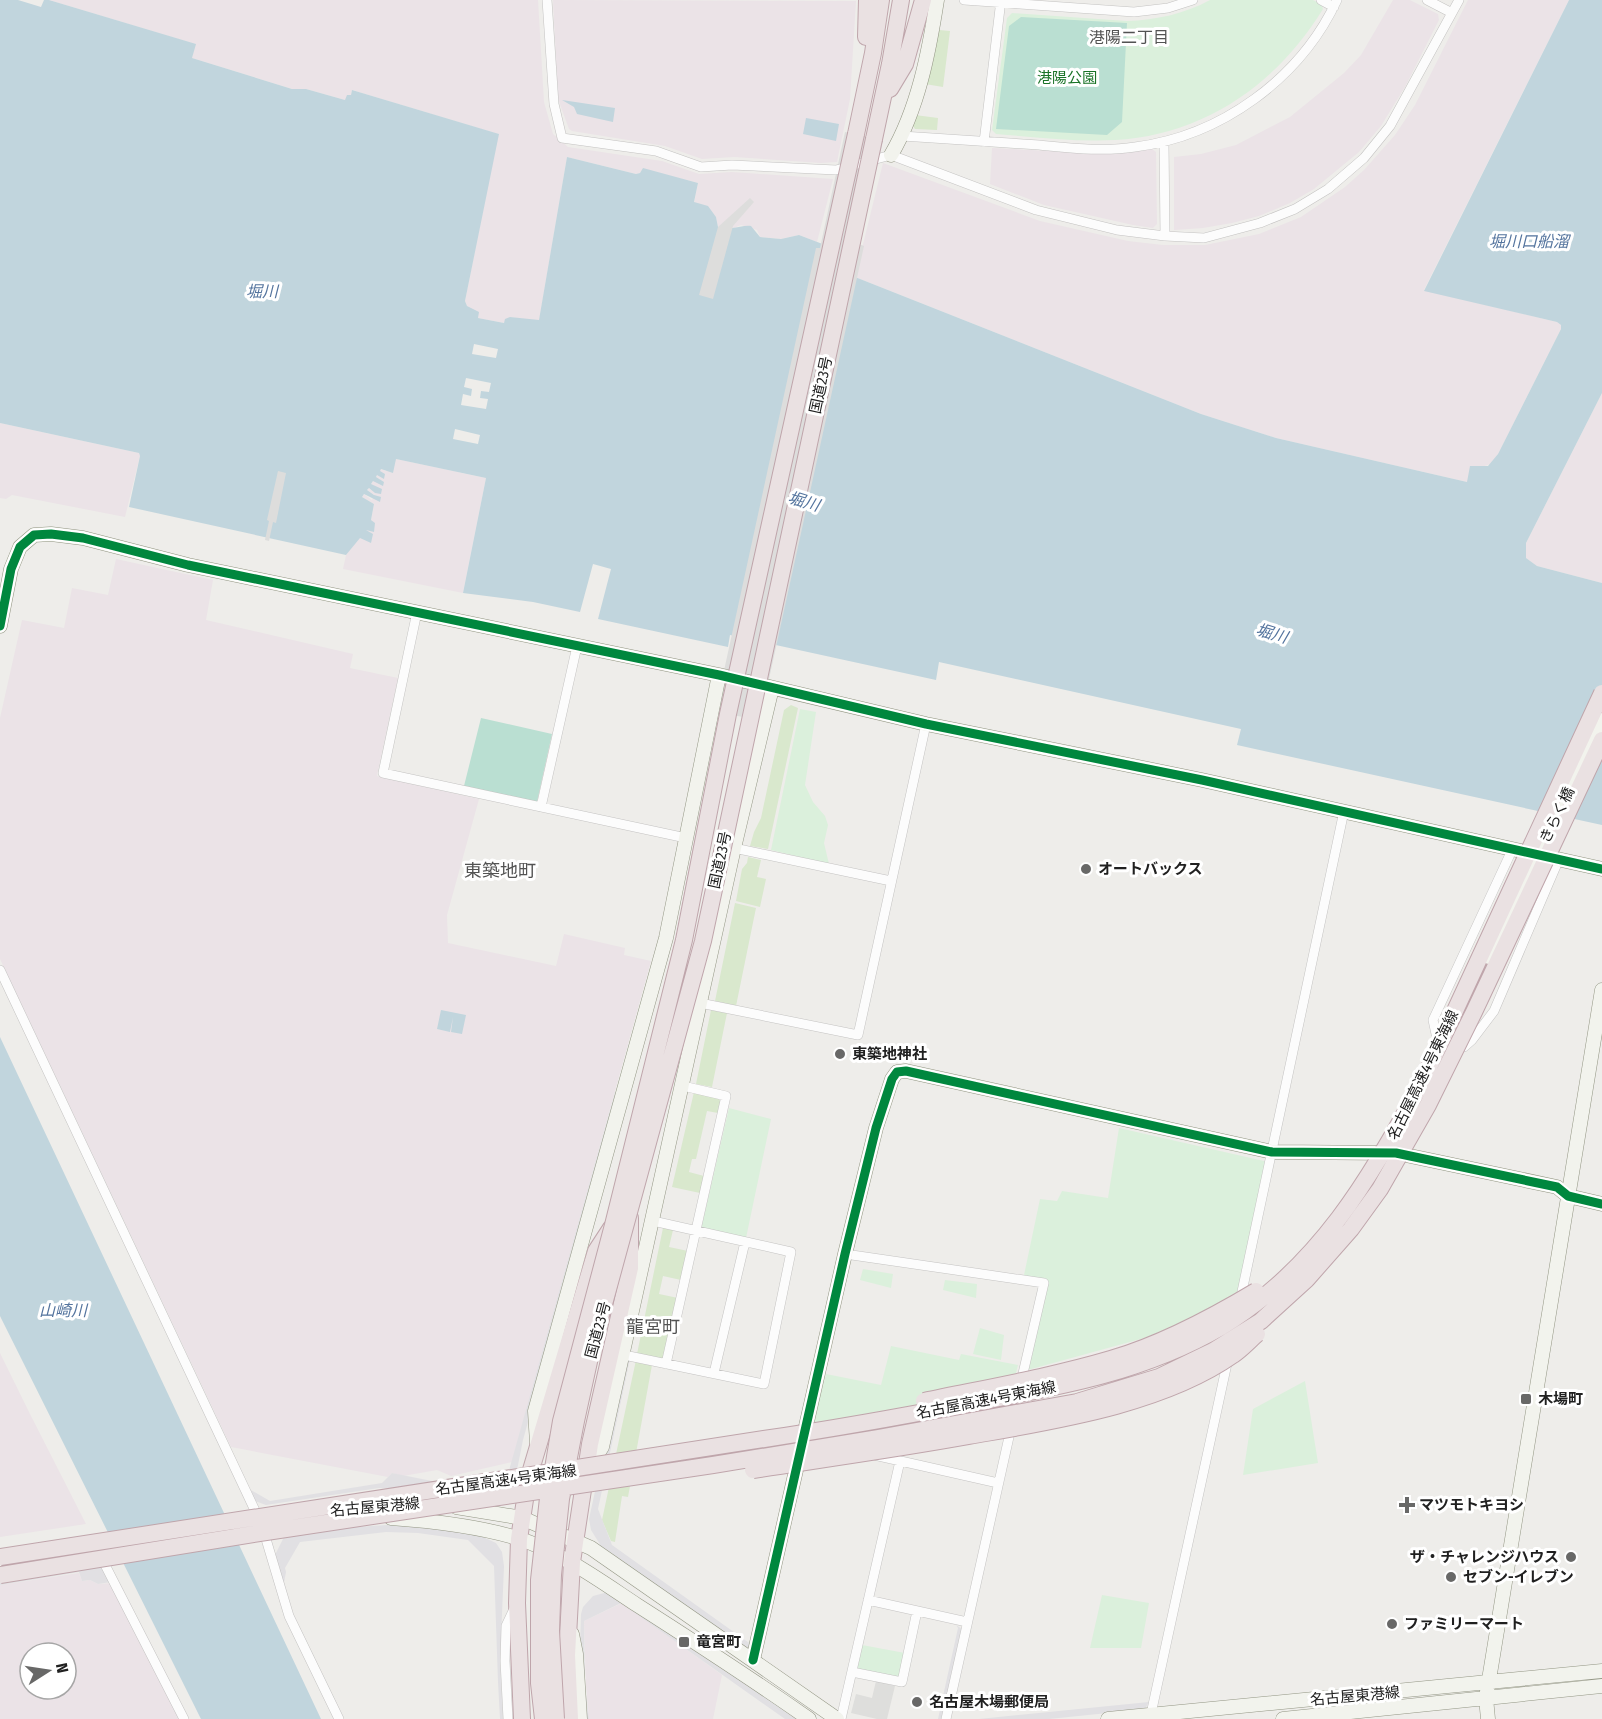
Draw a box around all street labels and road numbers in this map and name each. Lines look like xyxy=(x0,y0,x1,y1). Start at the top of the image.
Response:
street label: 国道23号 xyxy=(806,355,836,415)
street label: きらく橋 xyxy=(1536,784,1578,846)
street label: 国道23号 xyxy=(705,830,735,890)
street label: 名古屋高速4号東海線 xyxy=(1384,1007,1462,1143)
street label: 国道23号 xyxy=(582,1299,614,1361)
street label: 名古屋高速4号東海線 xyxy=(914,1378,1058,1422)
street label: 名古屋高速4号東海線 xyxy=(434,1461,578,1499)
street label: 名古屋東港線 xyxy=(329,1494,421,1520)
street label: 名古屋東港線 xyxy=(1309,1683,1401,1709)

